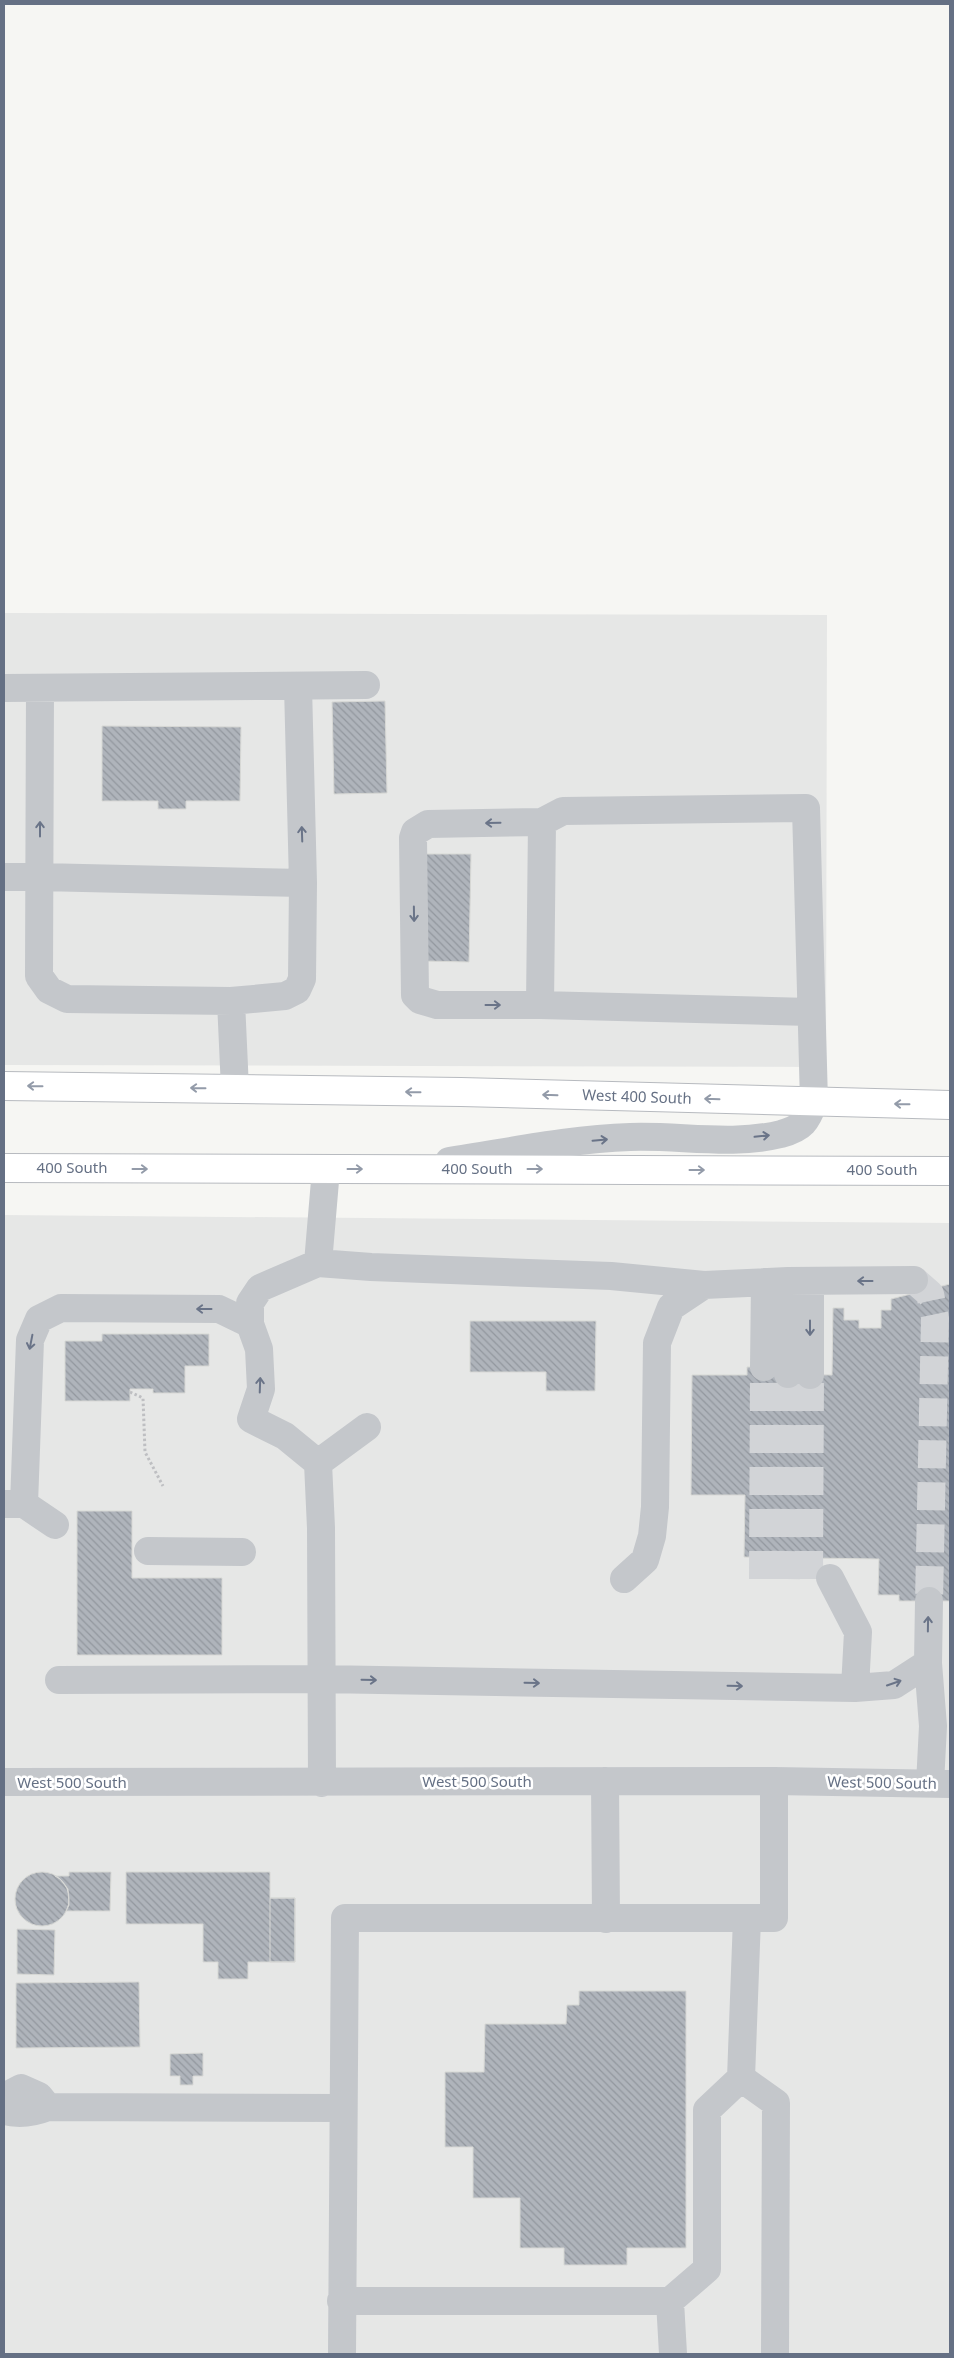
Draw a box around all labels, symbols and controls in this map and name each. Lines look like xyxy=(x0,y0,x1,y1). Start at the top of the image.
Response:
one-way arrow xyxy=(485,818,502,828)
one-way arrow xyxy=(35,821,45,837)
one-way arrow xyxy=(297,826,307,842)
one-way arrow xyxy=(409,906,419,922)
one-way arrow xyxy=(484,1000,501,1010)
one-way arrow xyxy=(27,1081,44,1091)
one-way arrow xyxy=(190,1083,206,1093)
street label: West 400 South xyxy=(582,1084,692,1108)
one-way arrow xyxy=(405,1087,421,1096)
one-way arrow xyxy=(542,1090,558,1099)
one-way arrow xyxy=(705,1094,721,1104)
one-way arrow xyxy=(894,1099,910,1109)
one-way arrow xyxy=(754,1131,770,1141)
one-way arrow xyxy=(591,1135,607,1144)
street label: 400 South xyxy=(37,1157,107,1177)
street label: 400 South xyxy=(442,1158,512,1178)
street label: 400 South xyxy=(847,1159,917,1179)
one-way arrow xyxy=(132,1164,148,1174)
one-way arrow xyxy=(346,1164,363,1174)
one-way arrow xyxy=(526,1164,543,1174)
one-way arrow xyxy=(689,1165,705,1175)
one-way arrow xyxy=(858,1276,874,1286)
one-way arrow xyxy=(197,1304,213,1314)
one-way arrow xyxy=(805,1320,815,1336)
one-way arrow xyxy=(26,1333,36,1349)
one-way arrow xyxy=(255,1377,265,1393)
one-way arrow xyxy=(924,1617,933,1633)
one-way arrow xyxy=(361,1675,377,1684)
one-way arrow xyxy=(524,1678,540,1687)
one-way arrow xyxy=(886,1678,901,1687)
one-way arrow xyxy=(727,1681,743,1691)
street label: West 500 South xyxy=(422,1771,532,1791)
street label: West 500 South xyxy=(827,1771,937,1793)
street label: West 500 South xyxy=(17,1772,127,1792)

